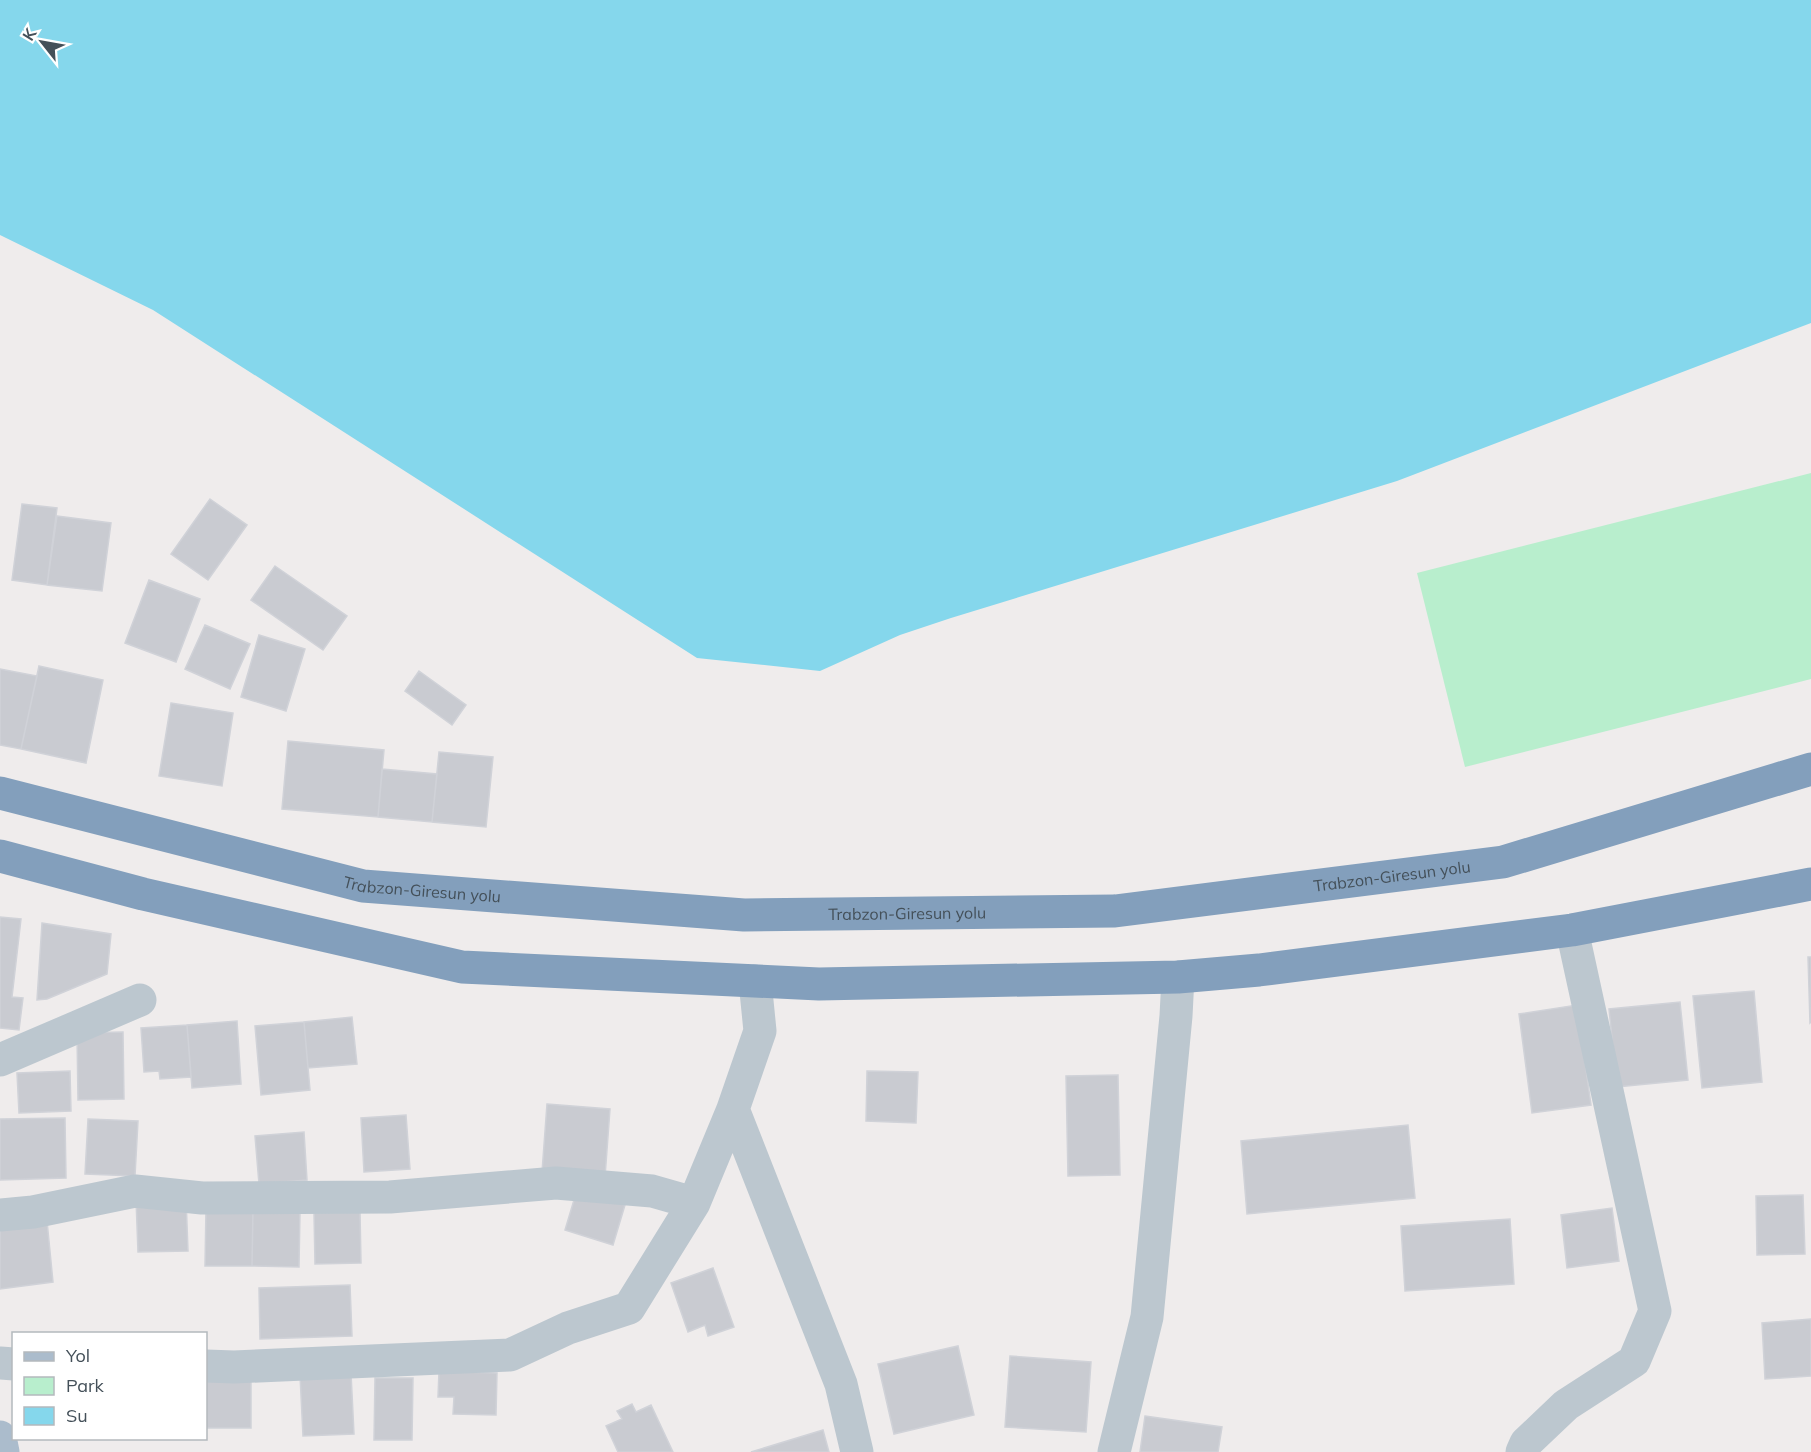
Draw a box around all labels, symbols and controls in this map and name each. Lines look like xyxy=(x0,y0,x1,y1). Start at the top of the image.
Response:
north arrow xyxy=(12,12,72,72)
text: K xyxy=(18,23,41,44)
street label: Trabzon-Giresun yolu xyxy=(1312,856,1472,896)
street label: Trabzon-Giresun yolu xyxy=(341,871,502,906)
street label: Trabzon-Giresun yolu xyxy=(828,902,986,924)
legend xyxy=(12,1332,207,1440)
text: Yol xyxy=(65,1344,90,1367)
text: Park xyxy=(66,1374,105,1397)
text: Su xyxy=(66,1404,88,1427)

